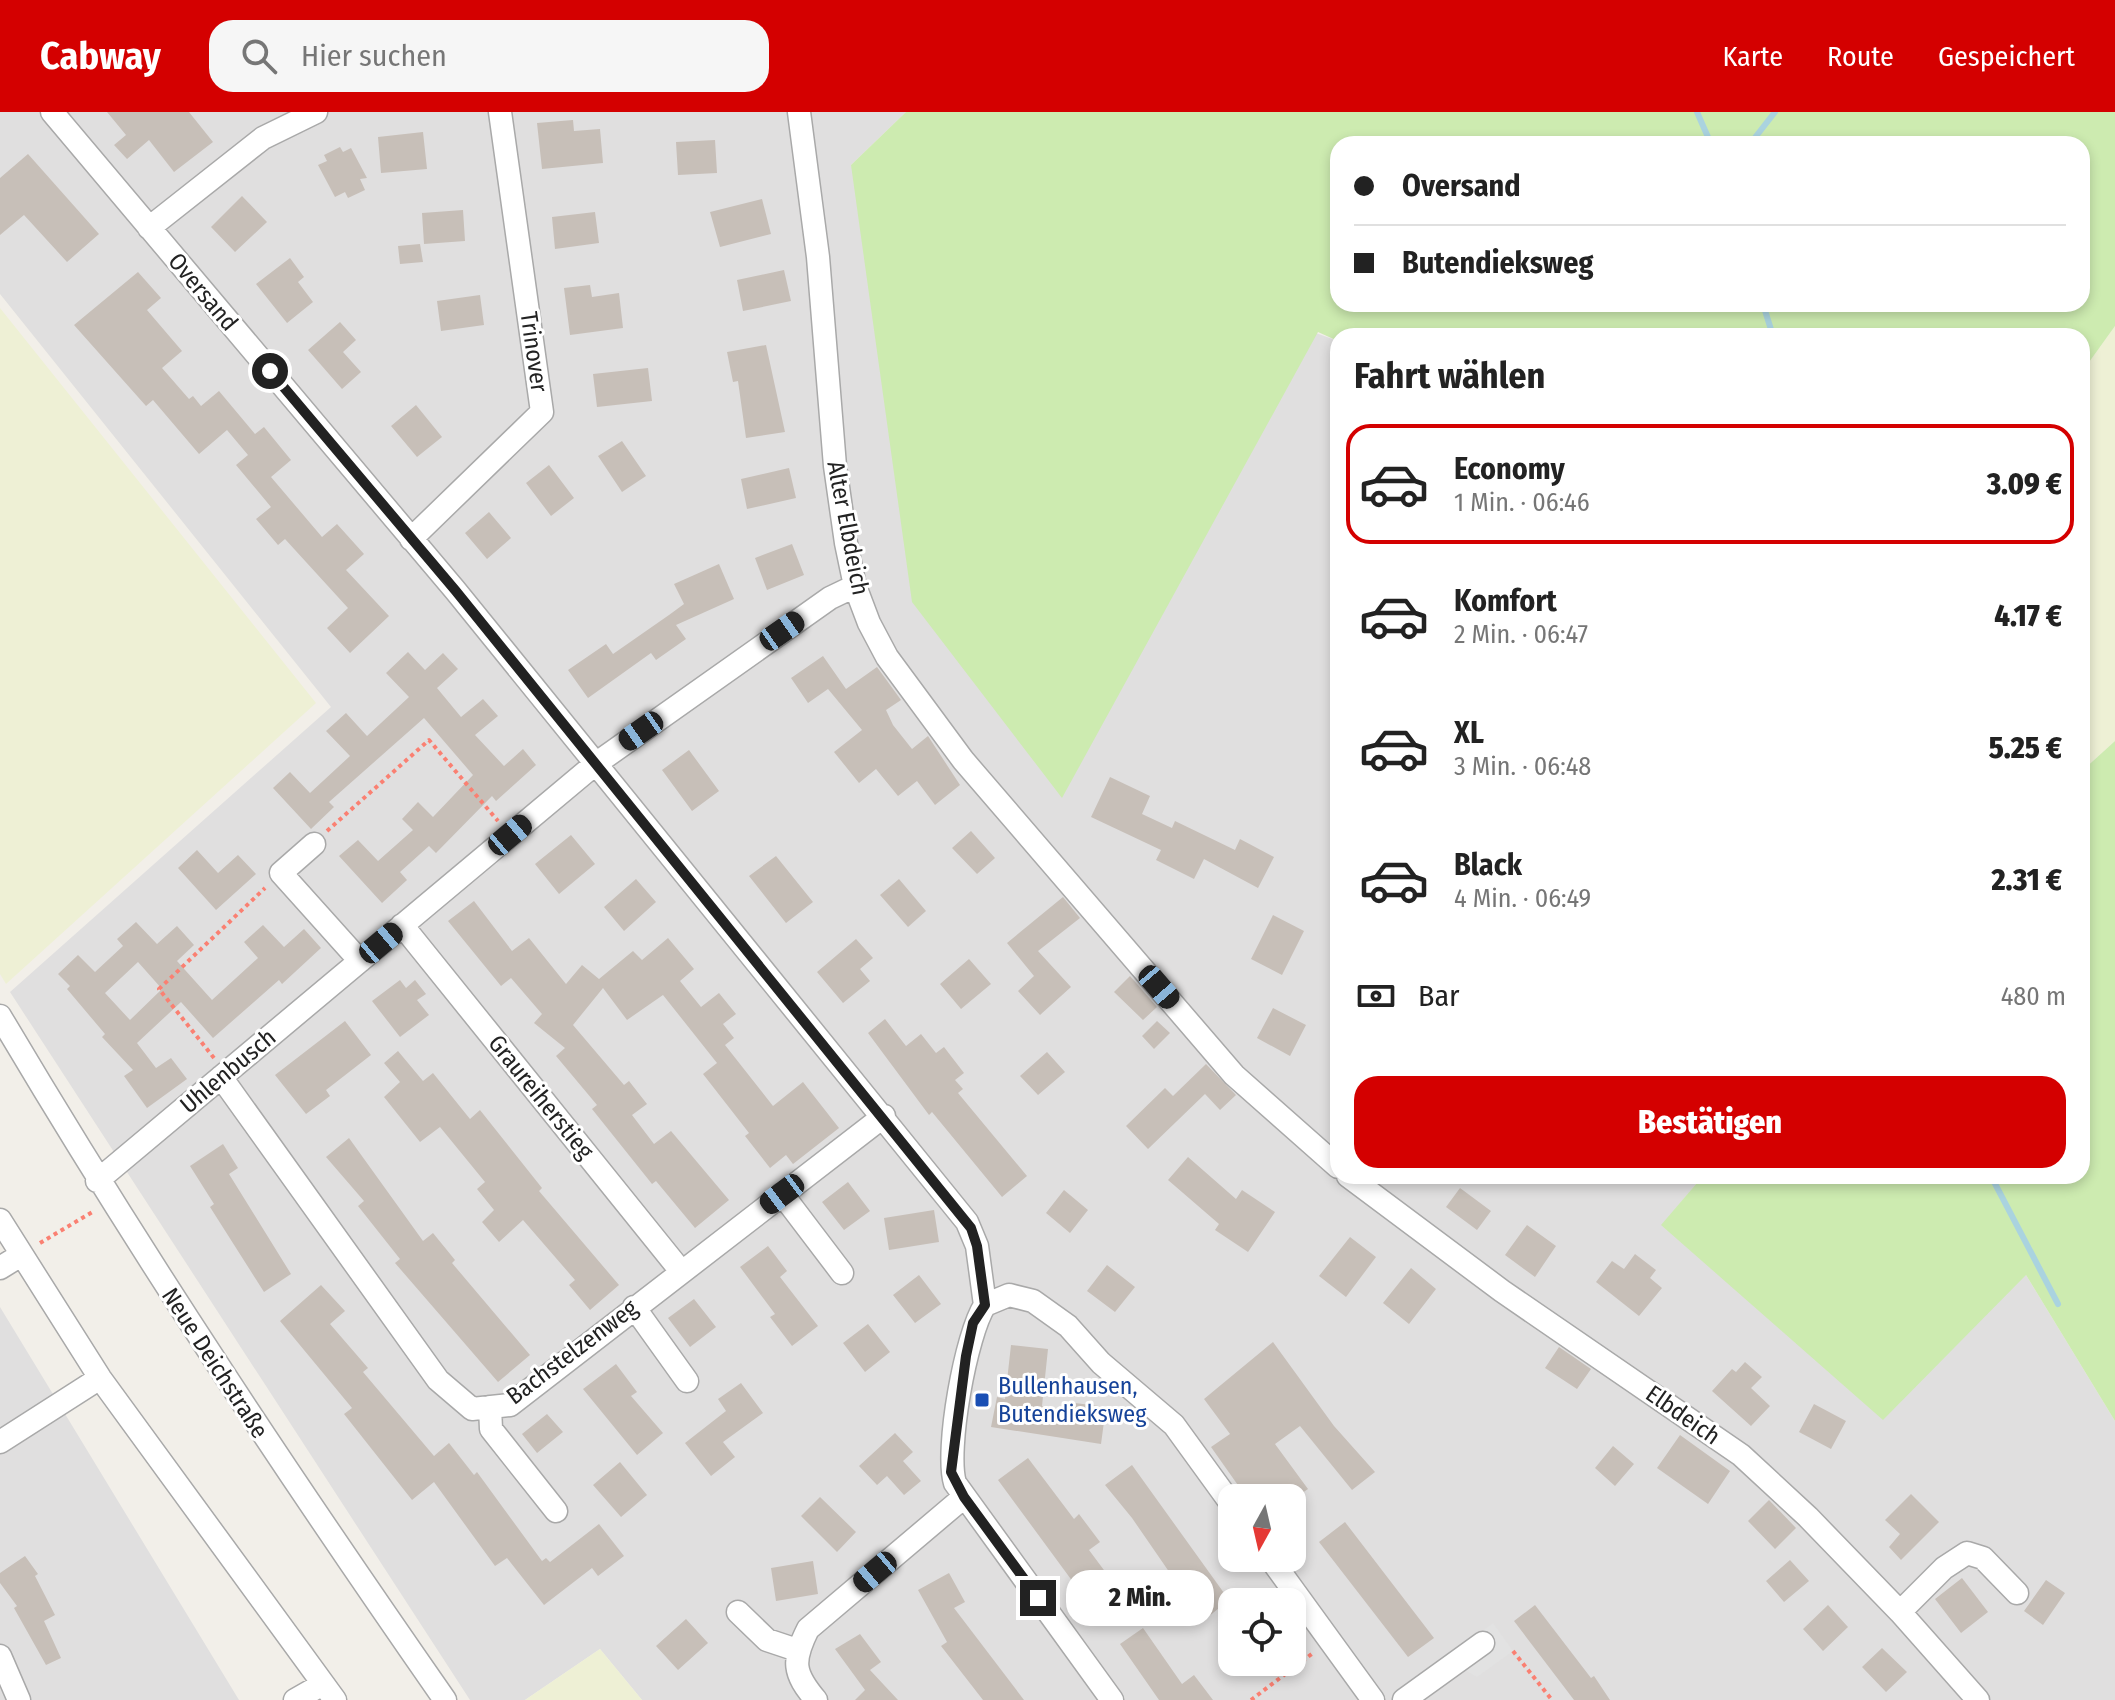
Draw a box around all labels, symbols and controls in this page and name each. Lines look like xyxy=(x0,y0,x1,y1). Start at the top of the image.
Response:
search box xyxy=(209,20,769,92)
text: Cabway xyxy=(40,33,161,79)
icon: search xyxy=(237,34,281,78)
text: Hier suchen xyxy=(301,38,447,74)
text: Karte xyxy=(1722,40,1783,73)
text: Route xyxy=(1827,40,1894,73)
text: Gespeichert xyxy=(1938,40,2075,73)
text: Oversand xyxy=(1402,168,1521,204)
text: Butendieksweg xyxy=(1402,245,1593,281)
street label: Oversand xyxy=(162,247,244,337)
street label: Trinover xyxy=(515,310,554,395)
route start xyxy=(252,353,288,389)
text: Fahrt wählen xyxy=(1354,354,1545,398)
icon: car xyxy=(1358,448,1430,520)
text: Economy xyxy=(1454,451,1565,487)
street label: Alter Elbdeich xyxy=(821,458,875,598)
text: 3.09 € xyxy=(1987,466,2062,502)
text: 1 Min. · 06:46 xyxy=(1454,487,1590,518)
icon: car xyxy=(1358,580,1430,652)
text: Komfort xyxy=(1454,583,1557,619)
text: 4.17 € xyxy=(1994,598,2062,634)
car xyxy=(755,607,809,655)
text: 2 Min. · 06:47 xyxy=(1454,619,1588,650)
car xyxy=(614,707,668,755)
icon: car xyxy=(1358,712,1430,784)
text: XL xyxy=(1454,715,1484,751)
text: 5.25 € xyxy=(1989,730,2062,766)
text: 3 Min. · 06:48 xyxy=(1454,751,1591,782)
car xyxy=(484,810,536,860)
icon: car xyxy=(1358,844,1430,916)
text: Black xyxy=(1454,847,1522,883)
text: 2.31 € xyxy=(1991,862,2062,898)
text: 4 Min. · 06:49 xyxy=(1454,883,1591,914)
car xyxy=(355,918,407,968)
car xyxy=(1134,961,1184,1013)
icon: cash xyxy=(1354,974,1398,1018)
text: Bar xyxy=(1418,978,1460,1014)
text: 480 m xyxy=(2001,981,2066,1012)
street label: Uhlenbusch xyxy=(175,1023,281,1119)
street label: Graureiherstieg xyxy=(483,1029,600,1165)
button: Bestätigen xyxy=(1354,1076,2066,1168)
car xyxy=(756,1170,808,1218)
street label: Neue Deichstraße xyxy=(156,1283,274,1443)
street label: Bachstelzenweg xyxy=(501,1293,644,1410)
place label: Bullenhausen, Butendieksweg xyxy=(998,1372,1147,1428)
street label: Elbdeich xyxy=(1641,1379,1725,1451)
marker: Bullenhausen, Butendieksweg xyxy=(973,1391,991,1409)
north arrow xyxy=(1218,1484,1306,1572)
map controls xyxy=(1218,1484,1306,1676)
car xyxy=(849,1547,901,1597)
callout: 2 Min. xyxy=(1066,1570,1214,1626)
route end xyxy=(1020,1580,1056,1616)
text: 2 Min. xyxy=(1109,1582,1171,1613)
button: locate xyxy=(1218,1588,1306,1676)

